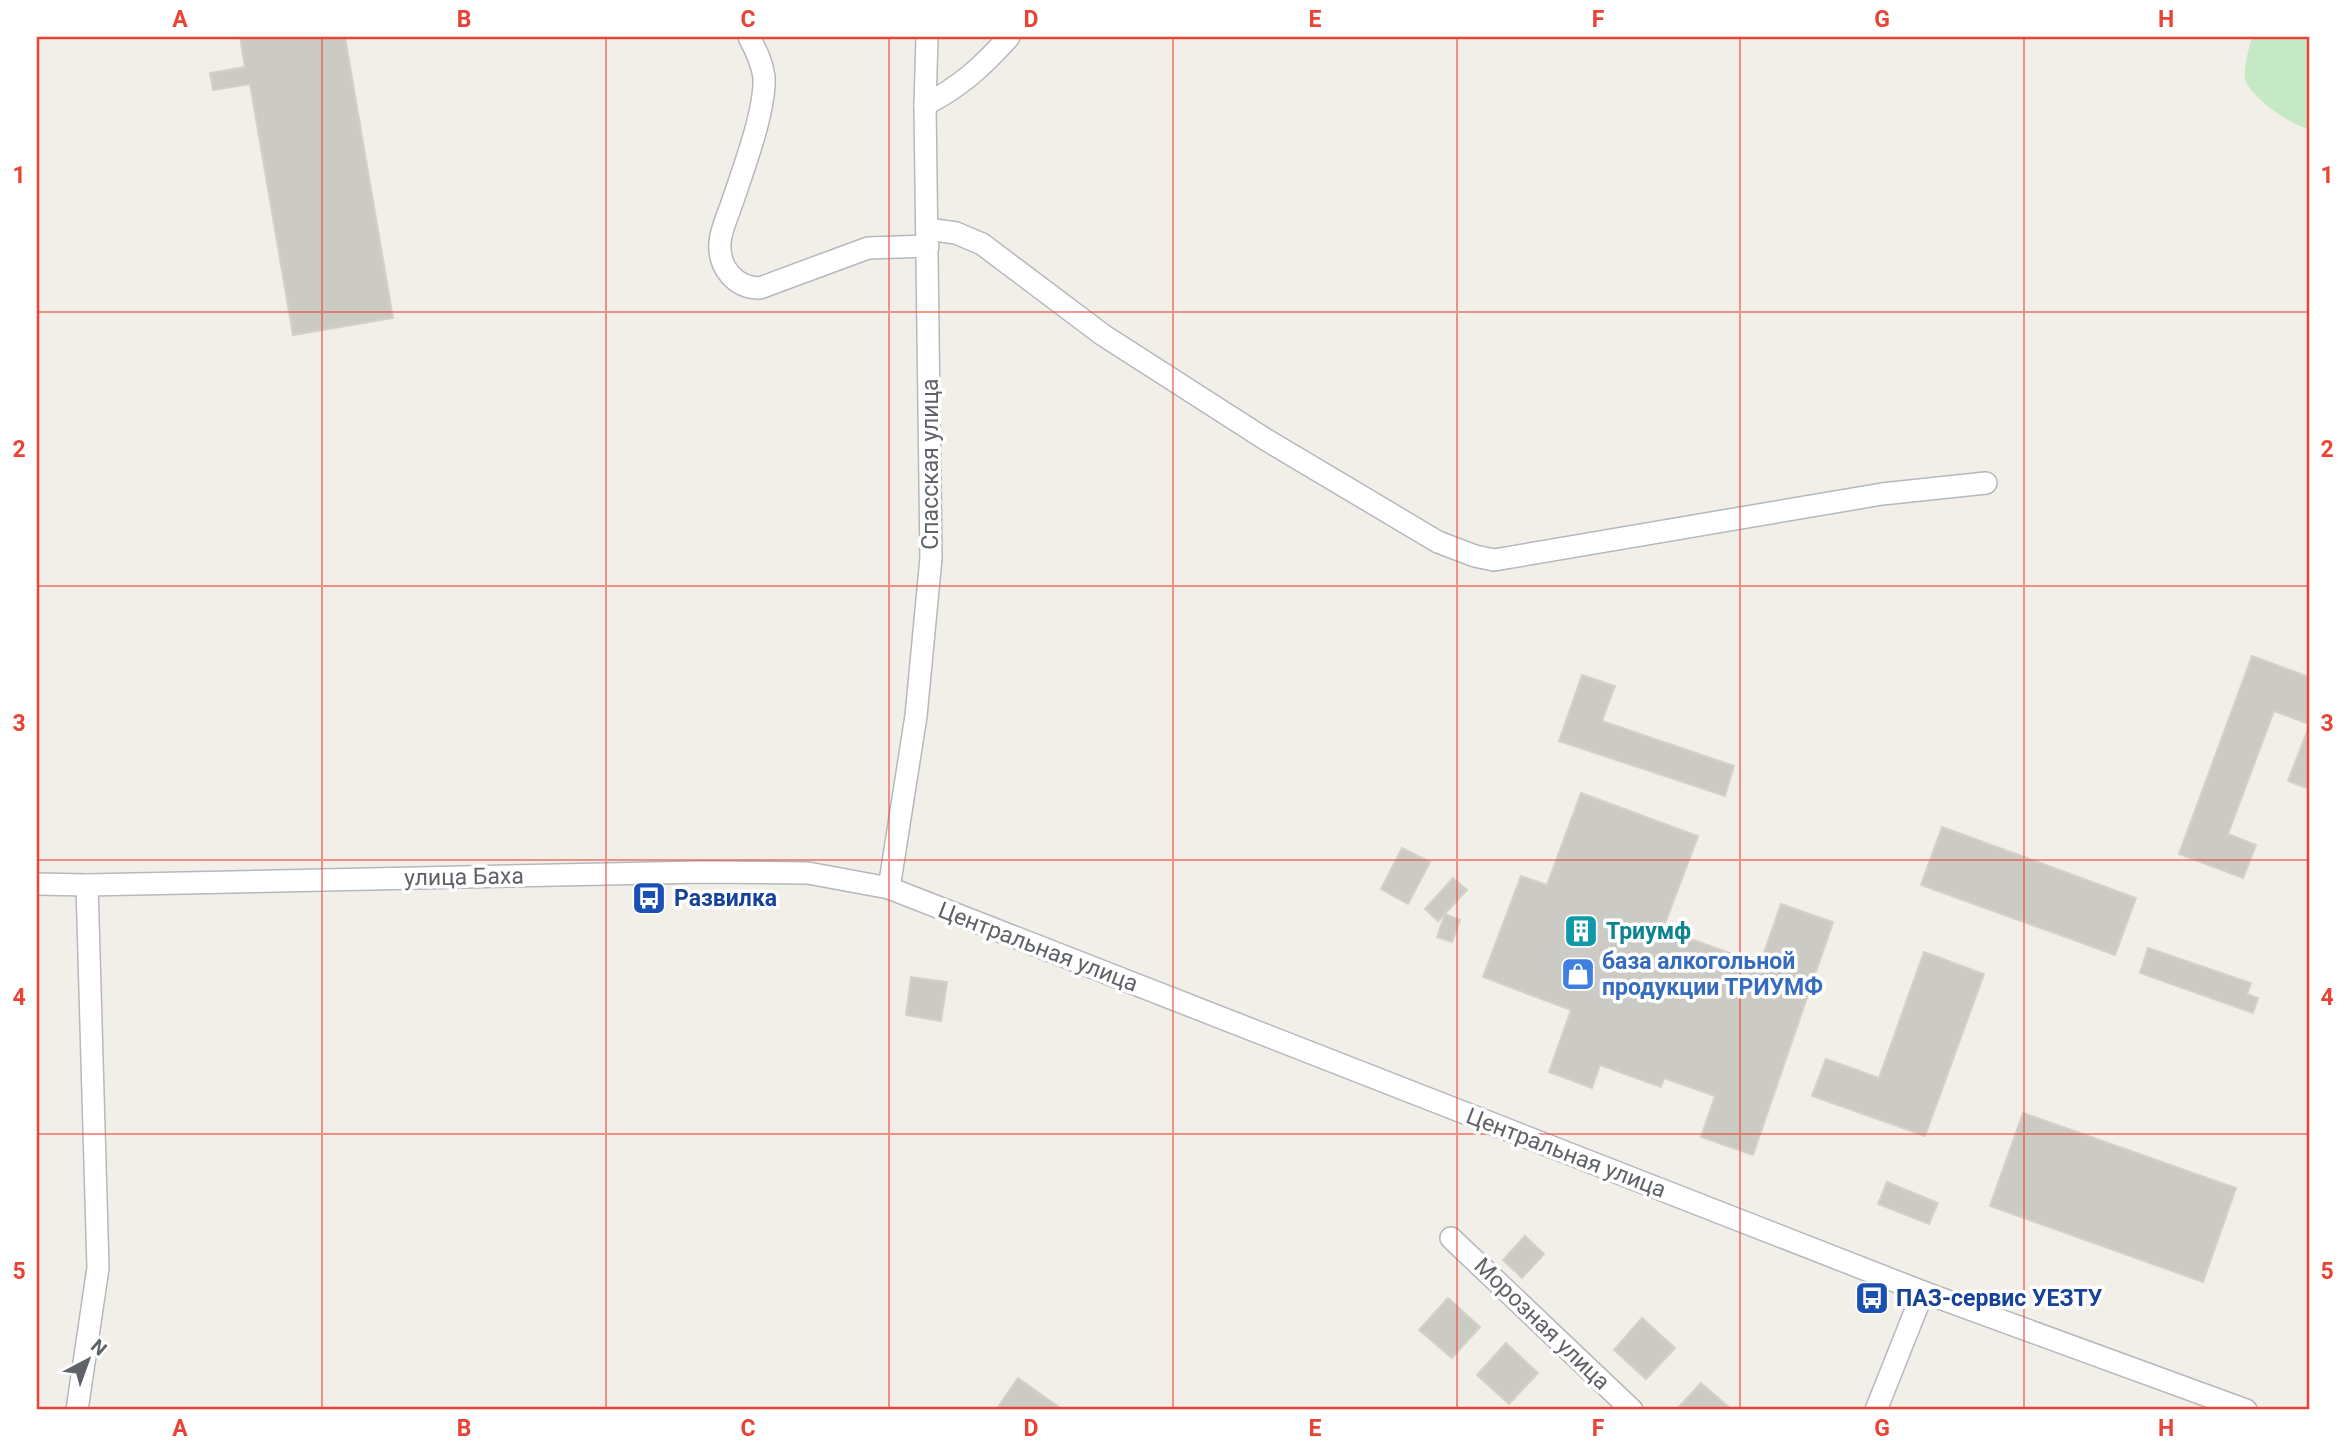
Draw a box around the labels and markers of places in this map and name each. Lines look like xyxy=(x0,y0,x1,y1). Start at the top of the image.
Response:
bus stop icon: Развилка xyxy=(630,879,668,917)
place label: Развилка xyxy=(674,885,777,912)
building icon: Триумф xyxy=(1562,912,1600,950)
place label: Триумф xyxy=(1606,918,1691,945)
place label: база алкогольной продукции ТРИУМФ xyxy=(1602,948,1823,1001)
shop icon: база алкогольной продукции ТРИУМФ xyxy=(1559,955,1597,993)
bus stop icon: ПАЗ-сервис УЕЗТУ xyxy=(1853,1279,1891,1317)
place label: ПАЗ-сервис УЕЗТУ xyxy=(1896,1285,2103,1312)

